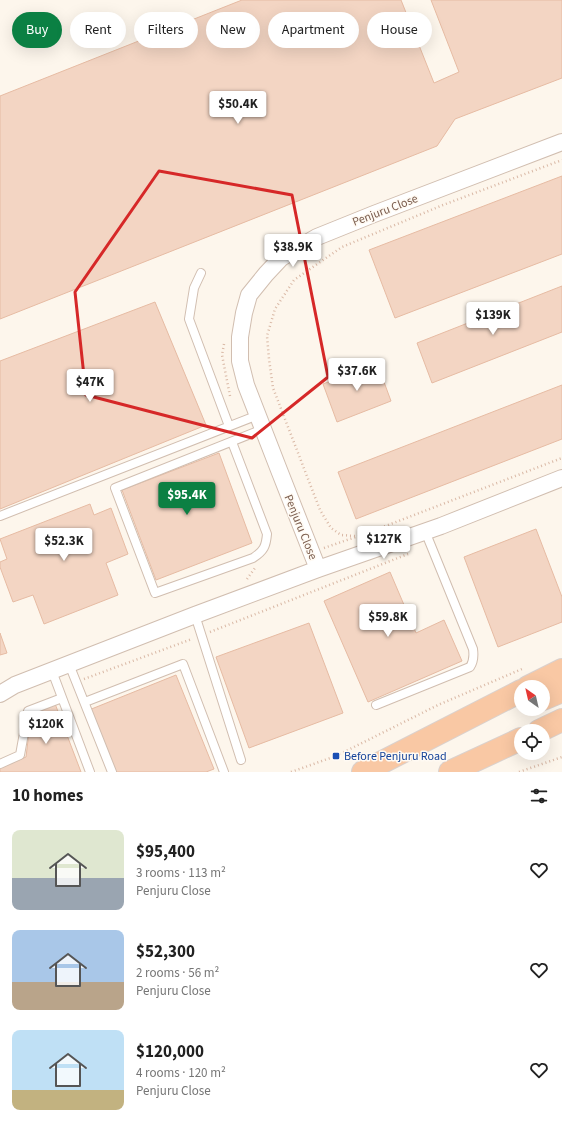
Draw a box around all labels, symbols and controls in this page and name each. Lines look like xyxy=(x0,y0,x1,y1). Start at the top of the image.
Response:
chip: Buy xyxy=(12,12,62,48)
chip: Rent xyxy=(70,12,126,48)
chip: Filters xyxy=(134,12,198,48)
chip: New xyxy=(206,12,260,48)
chip: Apartment xyxy=(268,12,359,48)
chip: House xyxy=(367,12,432,48)
pin: $50.4K xyxy=(205,91,271,125)
text: $50.4K xyxy=(218,95,258,113)
street label: Penjuru Close xyxy=(350,190,420,231)
pin: $38.9K xyxy=(260,234,326,268)
text: $38.9K xyxy=(273,238,313,256)
pin: $139K xyxy=(465,302,521,336)
text: $139K xyxy=(475,306,511,324)
pin: $37.6K xyxy=(324,358,390,392)
text: $37.6K xyxy=(337,362,377,380)
pin: $47K xyxy=(66,369,114,403)
text: $47K xyxy=(76,373,104,391)
pin: $95.4K xyxy=(154,482,220,516)
text: $95.4K xyxy=(167,486,207,504)
street label: Penjuru Close xyxy=(280,492,321,562)
pin: $127K xyxy=(356,526,412,560)
pin: $52.3K xyxy=(31,528,97,562)
text: $127K xyxy=(366,530,402,548)
text: $52.3K xyxy=(44,532,84,550)
pin: $59.8K xyxy=(355,604,421,638)
text: $59.8K xyxy=(368,608,408,626)
north arrow xyxy=(514,680,550,716)
map controls xyxy=(514,680,550,760)
pin: $120K xyxy=(18,711,74,745)
text: $120K xyxy=(28,715,64,733)
button: locate xyxy=(514,724,550,760)
place label: Before Penjuru Road xyxy=(344,748,447,765)
marker: Before Penjuru Road xyxy=(331,751,341,761)
text: 10 homes xyxy=(12,784,83,808)
icon: filters xyxy=(528,785,550,807)
text: $95,400 xyxy=(136,840,195,864)
icon: home xyxy=(44,846,92,894)
icon: heart xyxy=(528,859,550,881)
text: 3 rooms · 113 m² xyxy=(136,864,226,882)
text: Penjuru Close xyxy=(136,882,211,900)
text: $52,300 xyxy=(136,940,195,964)
icon: home xyxy=(44,946,92,994)
icon: heart xyxy=(528,959,550,981)
text: 2 rooms · 56 m² xyxy=(136,964,219,982)
text: Penjuru Close xyxy=(136,982,211,1000)
text: $120,000 xyxy=(136,1040,204,1064)
icon: home xyxy=(44,1046,92,1094)
icon: heart xyxy=(528,1059,550,1081)
text: 4 rooms · 120 m² xyxy=(136,1064,226,1082)
text: Penjuru Close xyxy=(136,1082,211,1100)

